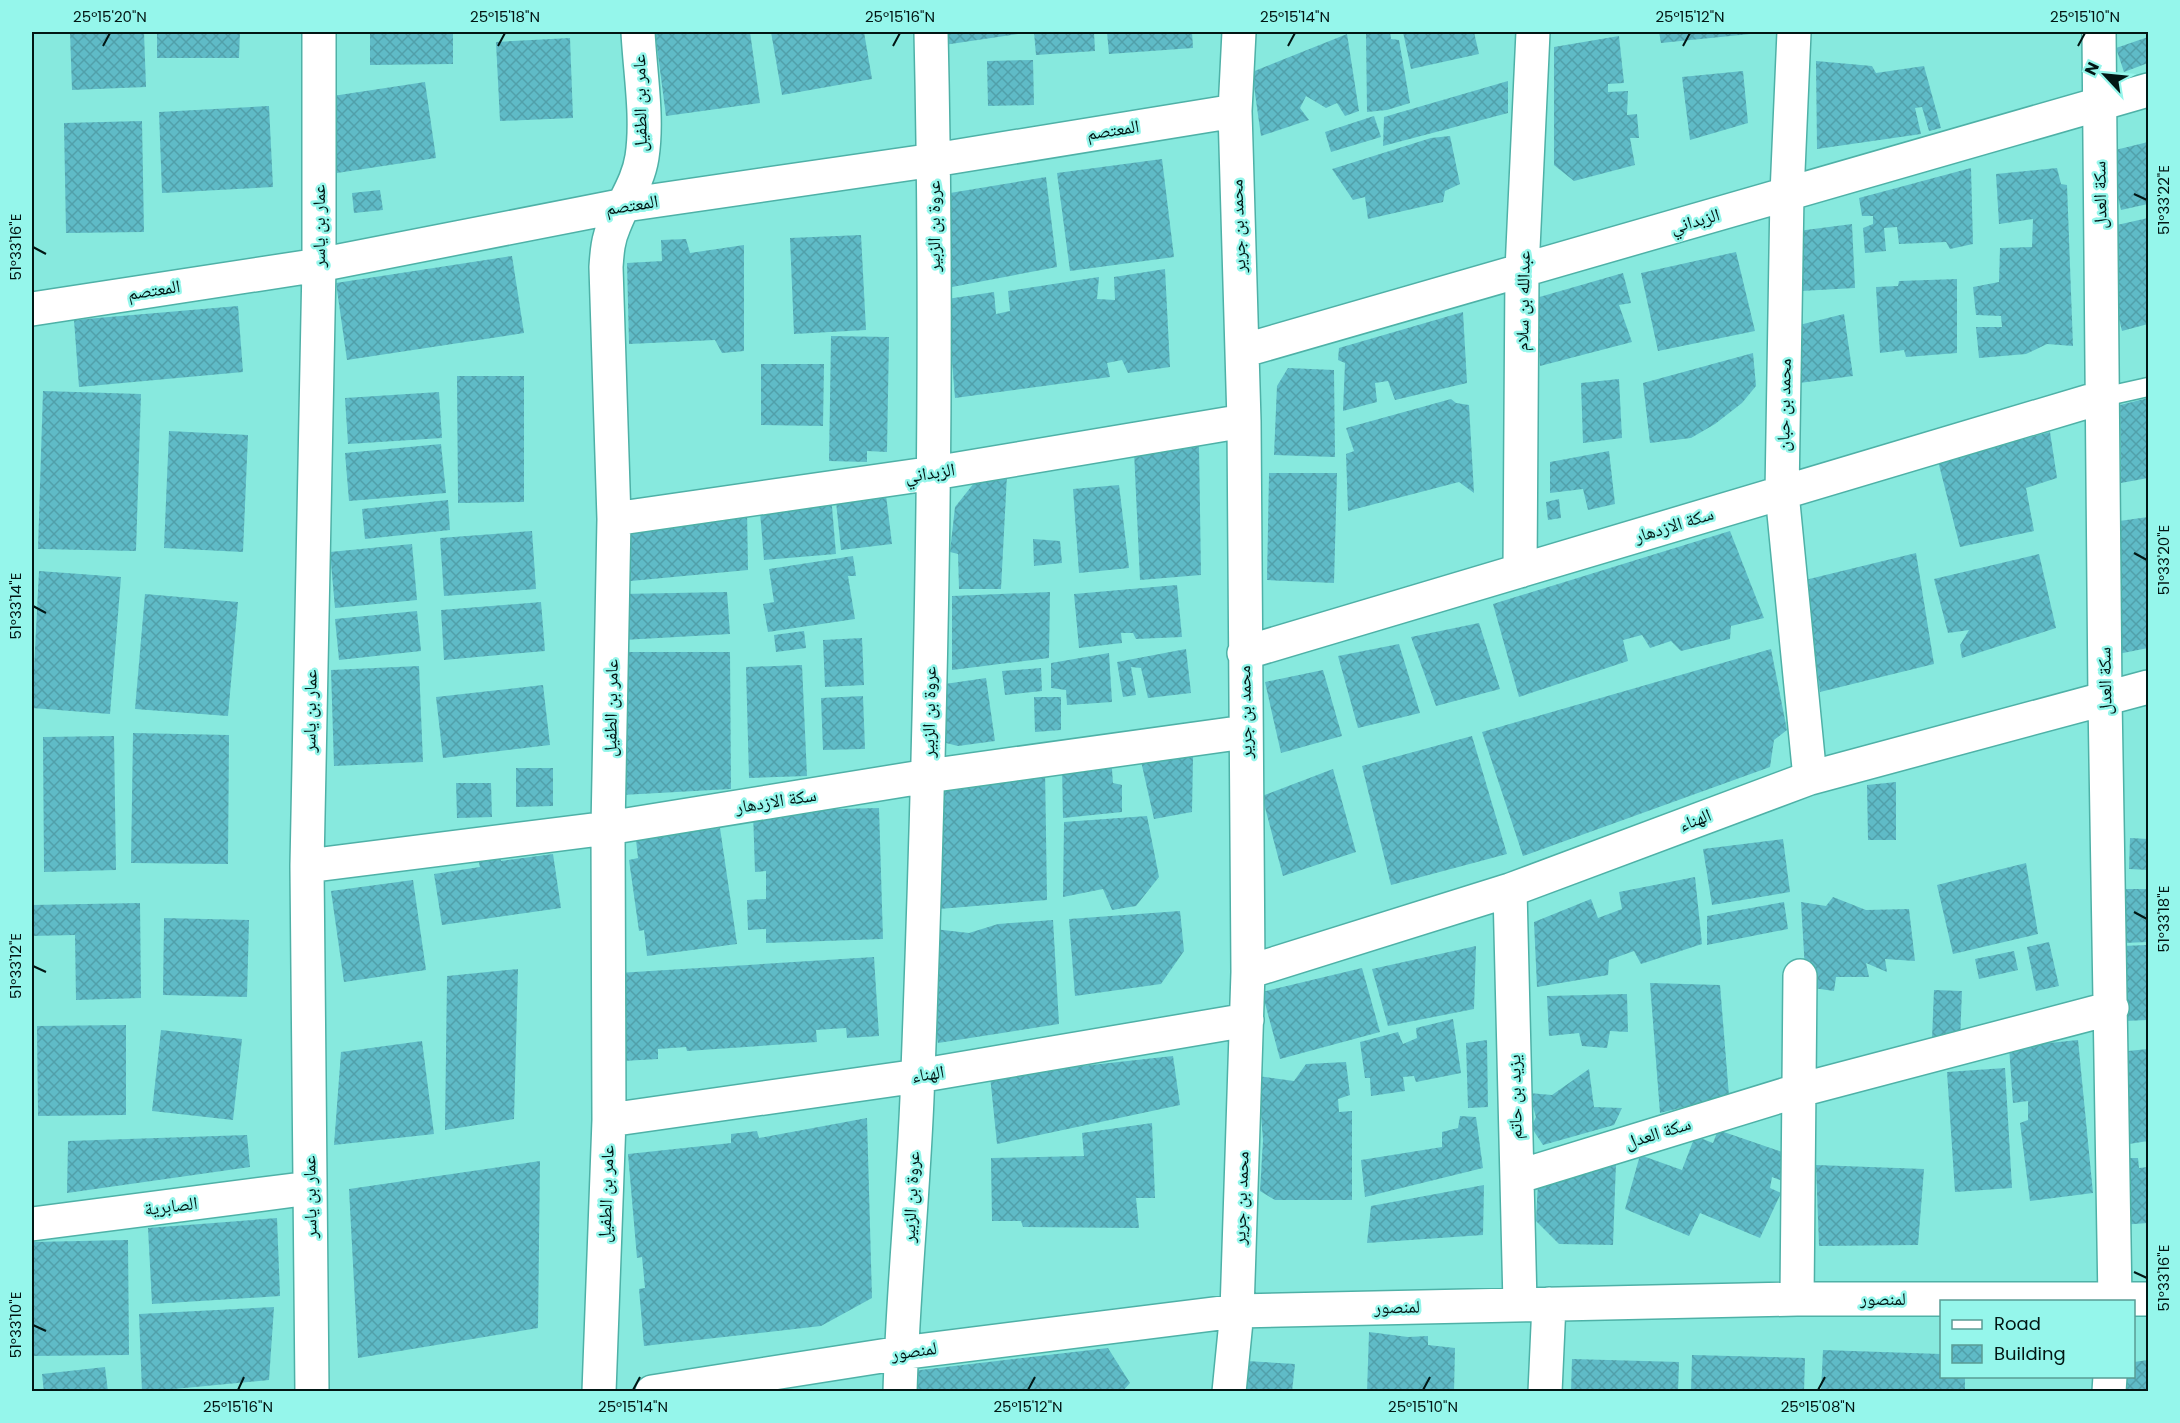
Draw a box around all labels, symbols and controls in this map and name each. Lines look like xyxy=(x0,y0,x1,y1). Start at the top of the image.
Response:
text: 25°15'20"N xyxy=(73,6,147,27)
text: 25°15'18"N xyxy=(470,6,540,27)
text: 25°15'16"N xyxy=(865,6,935,27)
text: 25°15'14"N xyxy=(1260,6,1330,27)
text: 25°15'12"N xyxy=(1655,6,1725,27)
text: 25°15'10"N xyxy=(2050,6,2120,27)
north arrow xyxy=(2075,45,2135,105)
street label: عامر بن الطفيل xyxy=(626,54,653,152)
text: N xyxy=(2079,58,2105,79)
street label: المعتصم xyxy=(1085,113,1141,146)
street label: سكة العدل xyxy=(2086,161,2113,229)
text: 51°33'22"E xyxy=(2153,165,2174,235)
street label: محمد بن جرير xyxy=(1223,179,1252,274)
street label: عروة بن الزبير xyxy=(921,180,946,273)
street label: عمار بن ياسر xyxy=(306,185,331,268)
street label: المعتصم xyxy=(604,188,660,221)
street label: الزبداني xyxy=(1667,202,1723,242)
text: 51°33'16"E xyxy=(5,214,26,280)
street label: عبدالله بن سلام xyxy=(1509,251,1536,351)
street label: المعتصم xyxy=(126,273,182,306)
street label: محمد بن حبان xyxy=(1770,358,1797,452)
street label: الزبداني xyxy=(903,456,957,491)
street label: سكة الازدهار xyxy=(1630,501,1717,549)
text: 51°33'20"E xyxy=(2153,525,2174,595)
text: 51°33'14"E xyxy=(5,573,26,639)
street label: سكة العدل xyxy=(2091,647,2118,715)
street label: عامر بن الطفيل xyxy=(597,659,624,757)
street label: محمد بن جرير xyxy=(1231,665,1258,760)
street label: عروة بن الزبير xyxy=(915,666,942,759)
street label: عمار بن ياسر xyxy=(296,669,323,754)
street label: سكة الازدهار xyxy=(733,782,818,819)
street label: الهناء xyxy=(1675,802,1715,837)
text: 51°33'18"E xyxy=(2153,886,2174,952)
text: 51°33'12"E xyxy=(5,933,26,999)
street label: يزيد بن حاتم xyxy=(1501,1054,1528,1140)
street label: الهناء xyxy=(910,1059,946,1088)
street label: سكة العدل xyxy=(1622,1111,1694,1154)
street label: عامر بن الطفيل xyxy=(591,1145,620,1243)
street label: عروة بن الزبير xyxy=(896,1151,925,1244)
street label: محمد بن جرير xyxy=(1226,1151,1255,1246)
street label: عمار بن ياسر xyxy=(296,1155,323,1240)
street label: الصابرية xyxy=(143,1190,199,1221)
text: 51°33'16"E xyxy=(2153,1245,2174,1311)
street label: لمنصور xyxy=(1859,1286,1906,1311)
text: 51°33'10"E xyxy=(5,1292,26,1358)
street label: لمنصور xyxy=(1373,1294,1420,1319)
legend xyxy=(1940,1300,2135,1378)
text: Road xyxy=(1994,1311,2041,1336)
street label: لمنصور xyxy=(888,1335,938,1366)
text: Building xyxy=(1994,1341,2066,1366)
text: 25°15'16"N xyxy=(203,1396,273,1417)
text: 25°15'14"N xyxy=(598,1396,668,1417)
text: 25°15'12"N xyxy=(993,1396,1063,1417)
text: 25°15'10"N xyxy=(1388,1396,1458,1417)
text: 25°15'08"N xyxy=(1781,1396,1855,1417)

